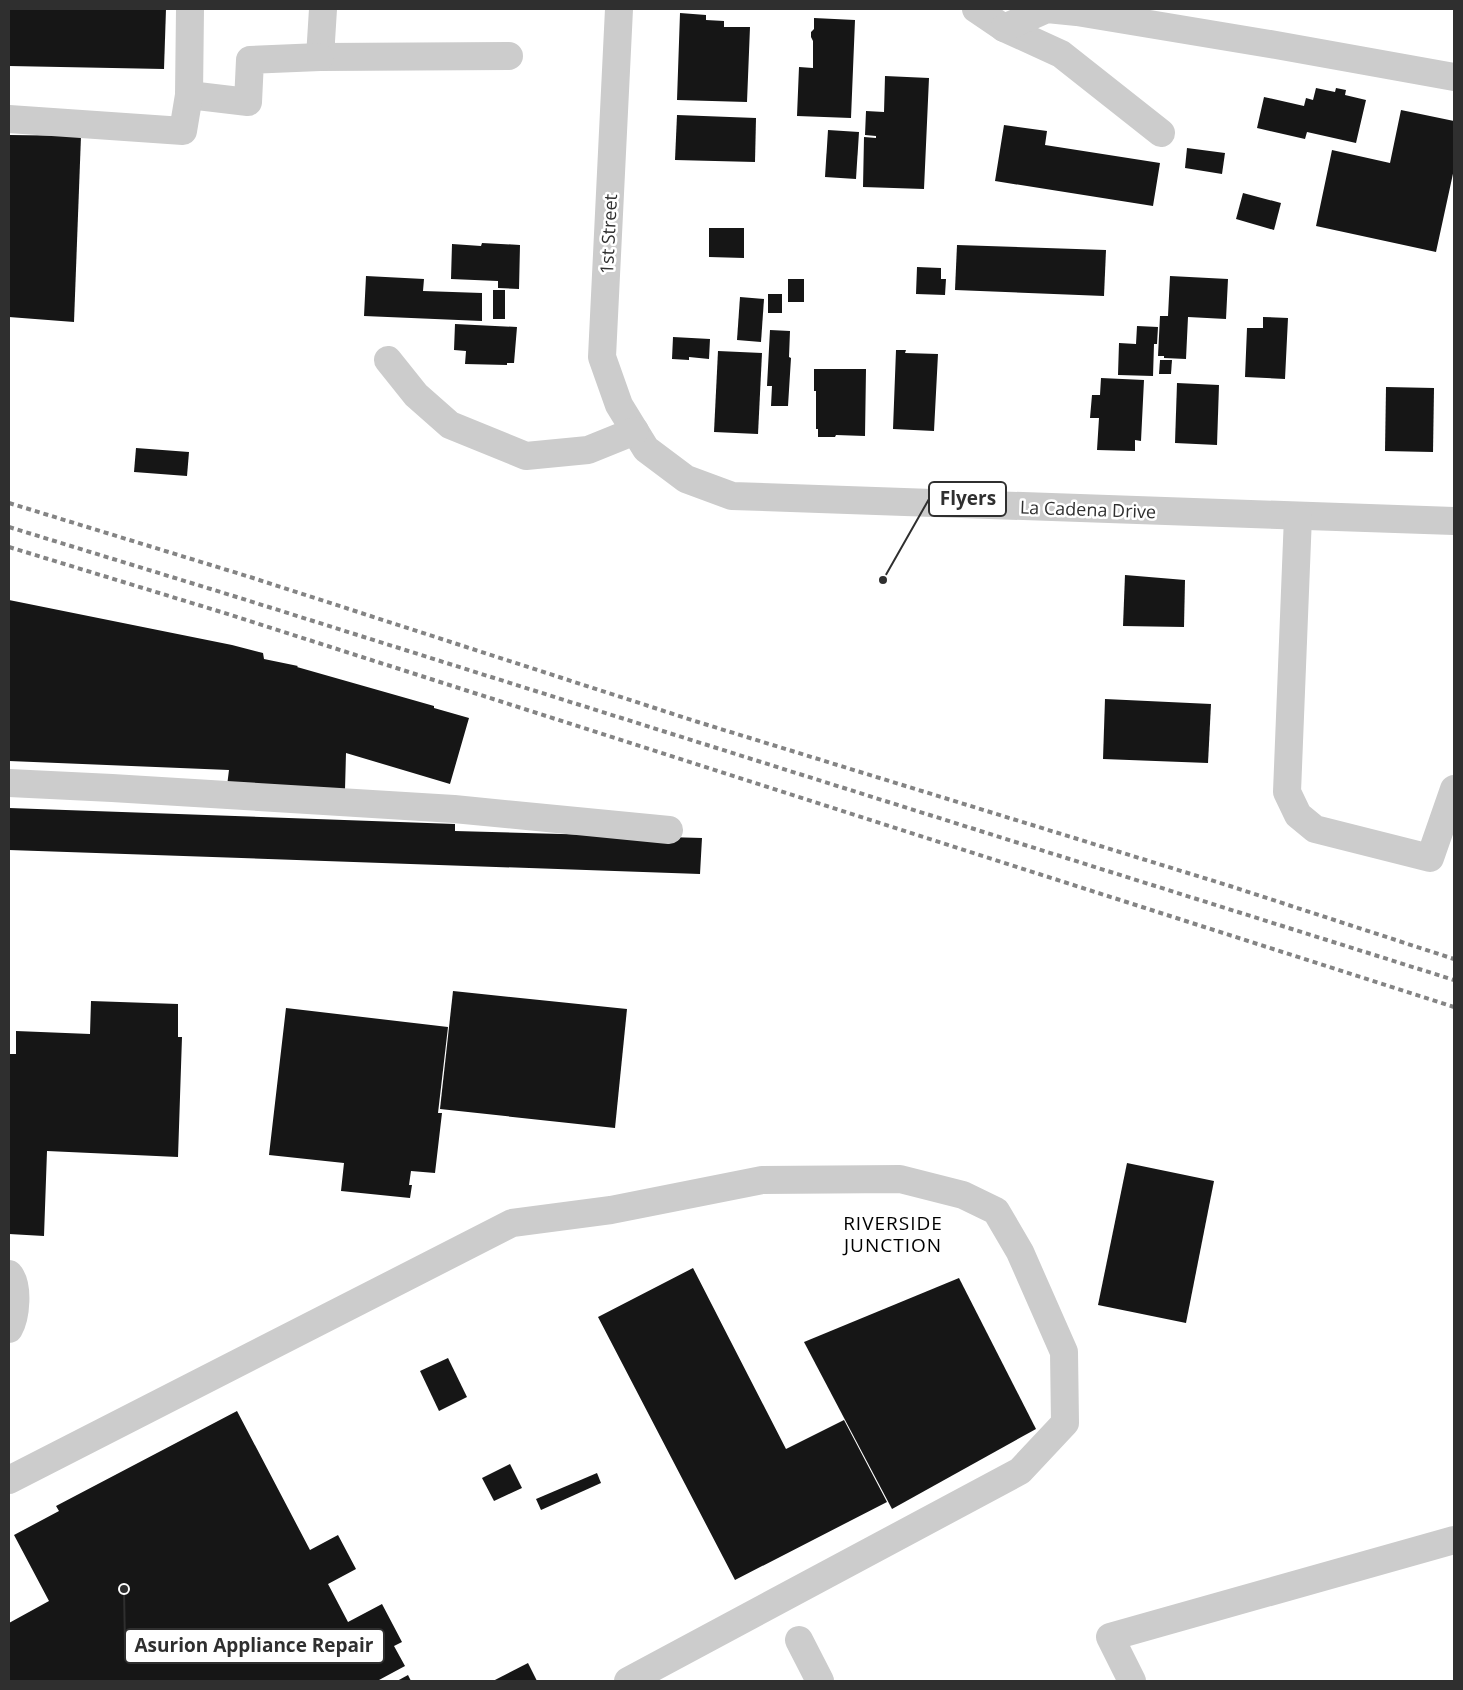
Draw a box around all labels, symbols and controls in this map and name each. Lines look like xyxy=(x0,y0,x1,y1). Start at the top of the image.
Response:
street label: 1st Street xyxy=(594,193,622,275)
callout: Flyers xyxy=(929,482,1006,516)
text: Flyers xyxy=(940,485,996,511)
street label: La Cadena Drive xyxy=(1019,495,1157,523)
district label: RIVERSIDE JUNCTION xyxy=(842,1210,943,1258)
callout: Asurion Appliance Repair xyxy=(125,1629,384,1663)
text: Asurion Appliance Repair xyxy=(135,1632,374,1658)

